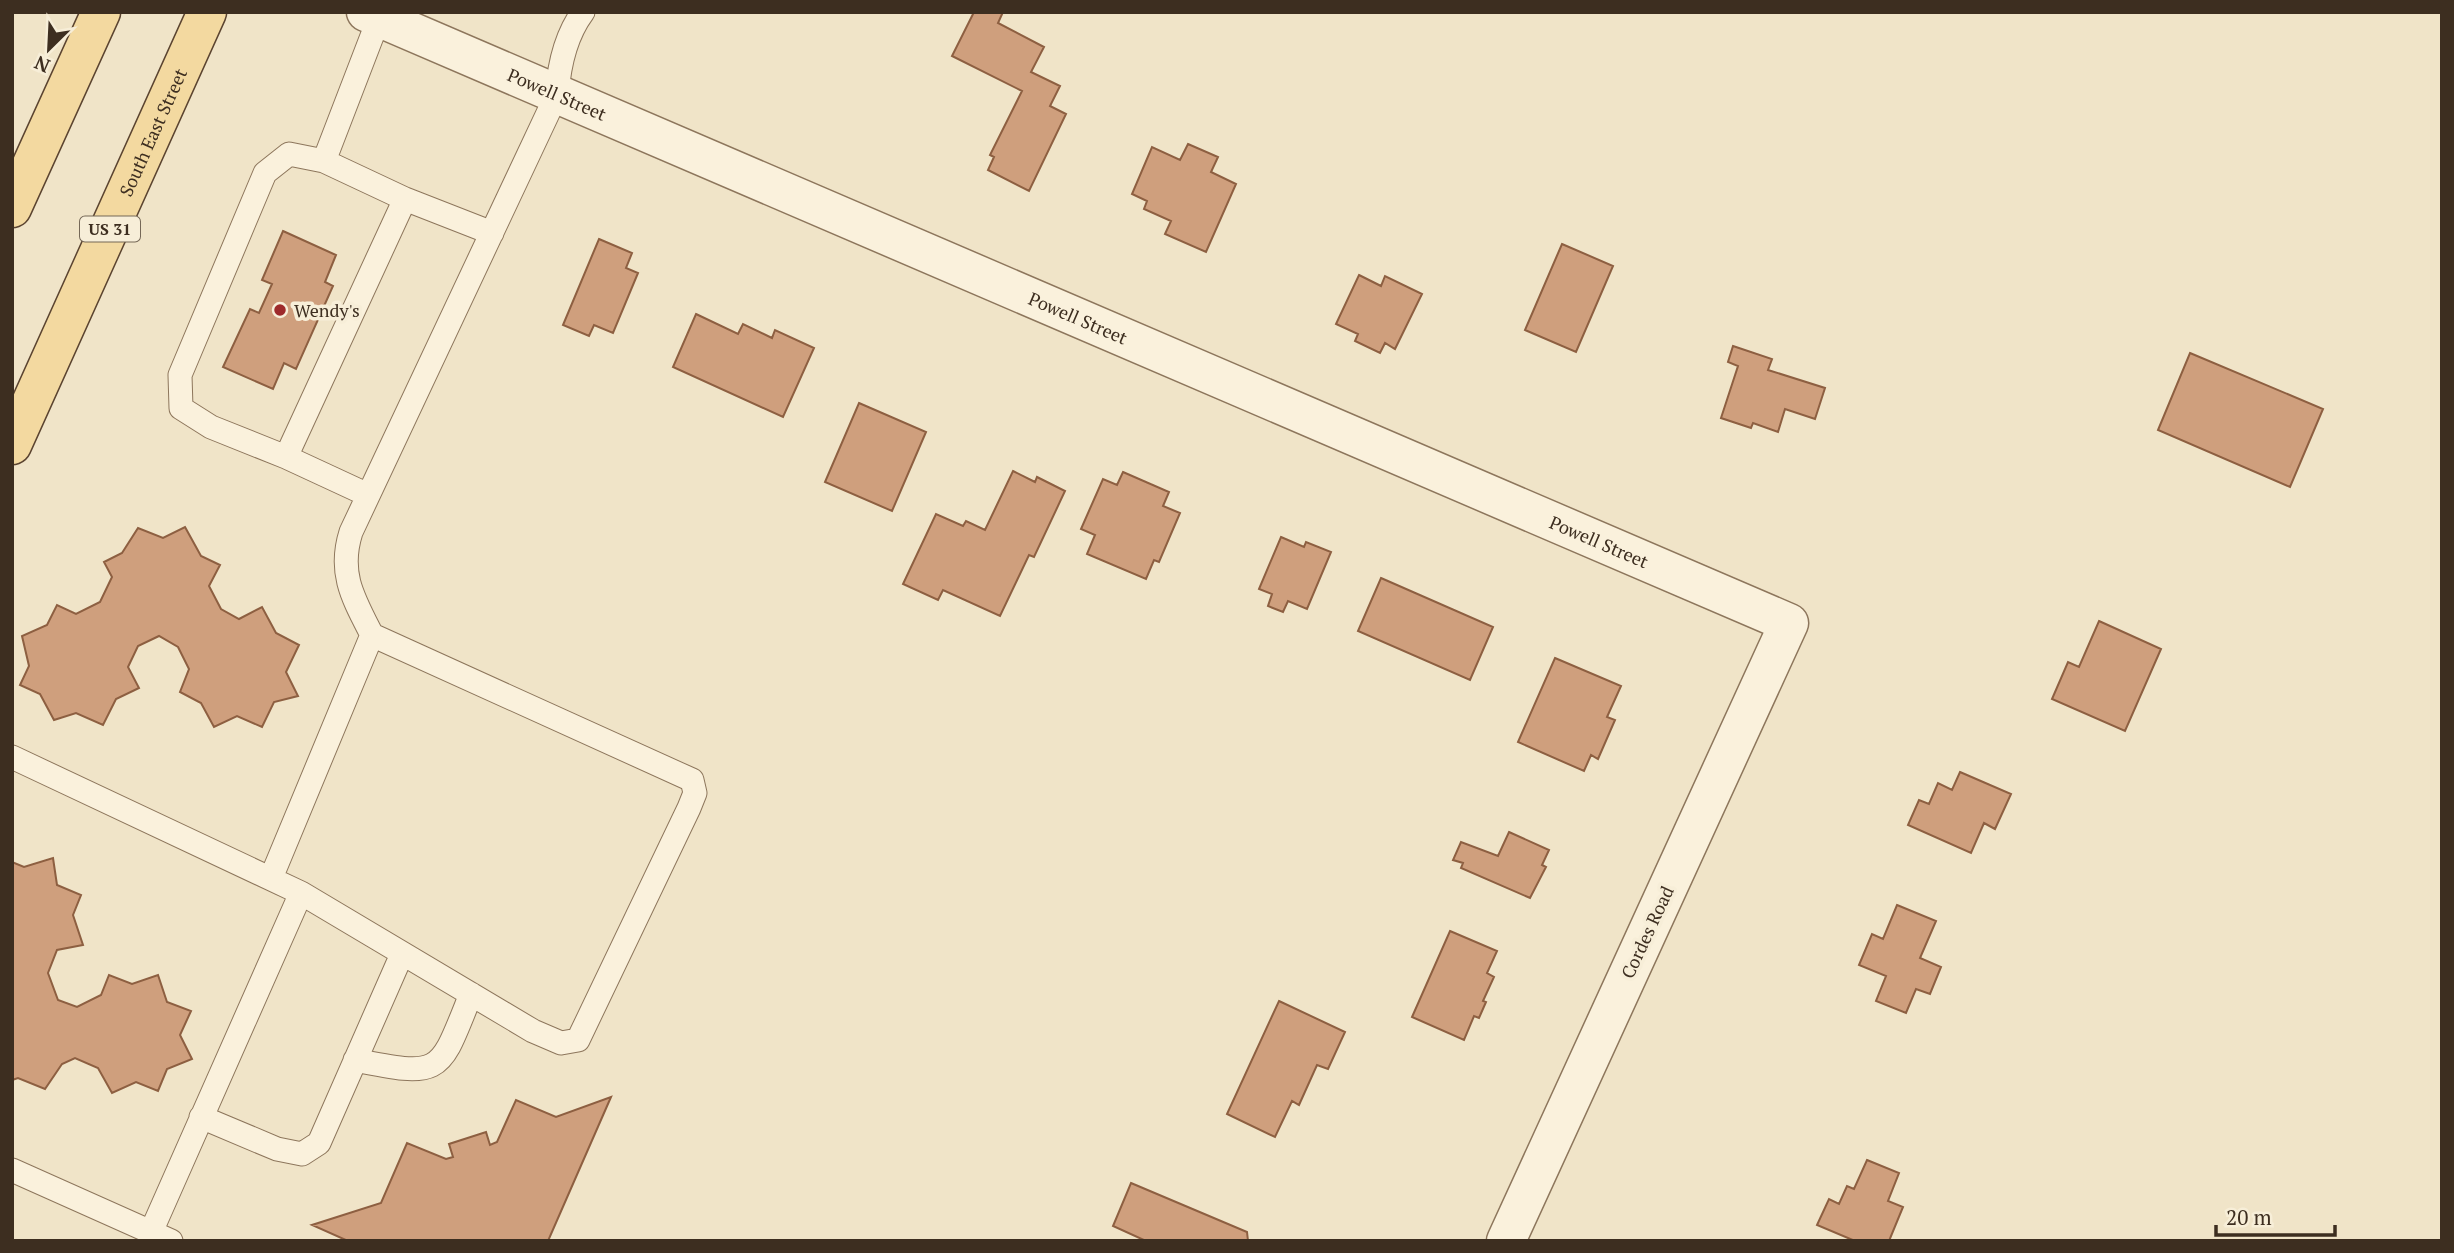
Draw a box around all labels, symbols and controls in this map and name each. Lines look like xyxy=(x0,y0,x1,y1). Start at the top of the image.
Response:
north arrow xyxy=(14,14,84,84)
text: N xyxy=(30,50,54,79)
street label: Powell Street xyxy=(504,62,610,126)
street label: South East Street xyxy=(114,64,192,200)
road number: US 31 xyxy=(80,216,140,242)
street label: Powell Street xyxy=(1025,286,1131,350)
place label: Wendy's xyxy=(294,298,360,322)
marker: Wendy's xyxy=(272,302,288,318)
street label: Powell Street xyxy=(1546,510,1652,573)
street label: Cordes Road xyxy=(1615,882,1679,982)
scale bar xyxy=(2216,1194,2335,1238)
text: 20 m xyxy=(2226,1203,2272,1231)

